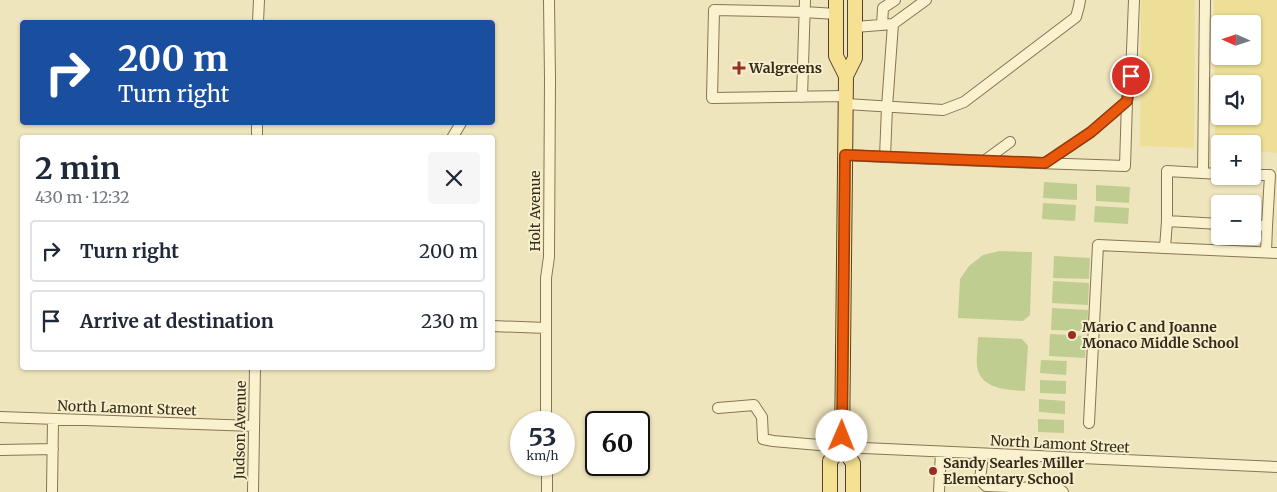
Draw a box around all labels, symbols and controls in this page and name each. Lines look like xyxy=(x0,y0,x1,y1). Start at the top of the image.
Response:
north arrow xyxy=(1211,15,1261,65)
map controls xyxy=(1211,15,1261,245)
text: 200 m xyxy=(118,37,228,81)
icon: right xyxy=(35,40,100,105)
pin xyxy=(1110,55,1152,97)
place label: Walgreens xyxy=(748,59,822,77)
marker: Walgreens xyxy=(733,62,745,74)
icon: arrive xyxy=(1117,62,1145,90)
button: sound xyxy=(1211,75,1261,125)
text: Turn right xyxy=(118,80,229,108)
button: + xyxy=(1211,135,1261,185)
text: 2 min xyxy=(35,149,120,187)
button: close xyxy=(428,152,480,204)
street label: Holt Avenue xyxy=(526,170,544,252)
text: 430 m · 12:32 xyxy=(35,187,130,207)
button: − xyxy=(1211,195,1261,245)
icon: right xyxy=(37,237,65,265)
text: Turn right xyxy=(80,239,179,263)
text: 200 m xyxy=(419,239,478,263)
icon: arrive xyxy=(37,307,65,335)
text: Arrive at destination xyxy=(80,309,274,333)
text: 230 m xyxy=(421,309,478,333)
place label: Mario C and Joanne Monaco Middle School xyxy=(1082,318,1239,352)
marker: Mario C and Joanne Monaco Middle School xyxy=(1066,329,1078,341)
street label: Judson Avenue xyxy=(230,381,250,480)
street label: North Lamont Street xyxy=(57,397,198,419)
position arrow xyxy=(815,409,867,461)
speed limit sign: 60 xyxy=(585,411,650,476)
text: 53 xyxy=(529,421,556,453)
street label: North Lamont Street xyxy=(990,431,1131,457)
text: km/h xyxy=(527,448,558,463)
place label: Sandy Searles Miller Elementary School xyxy=(943,454,1085,488)
marker: Sandy Searles Miller Elementary School xyxy=(927,465,939,477)

